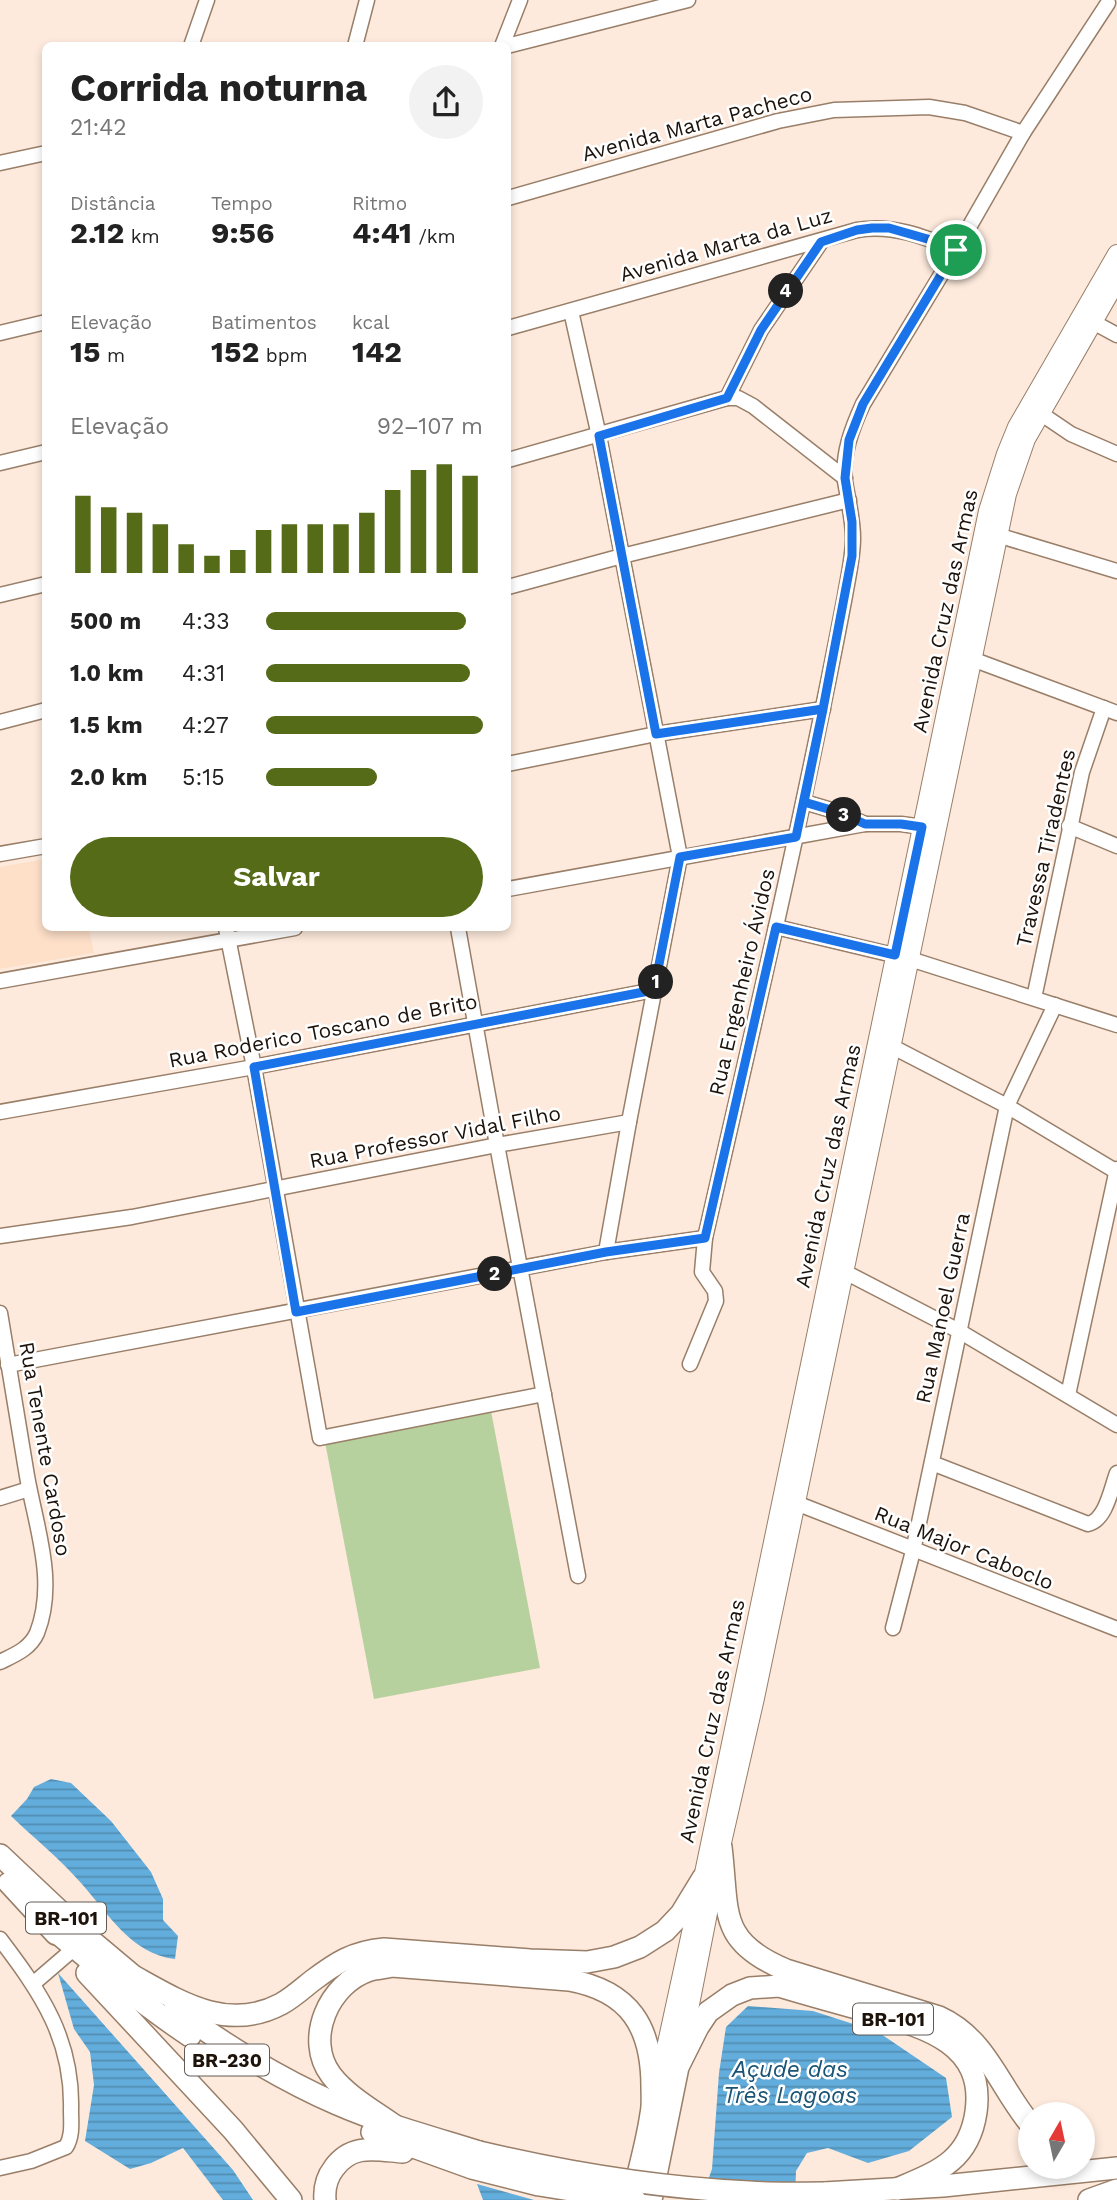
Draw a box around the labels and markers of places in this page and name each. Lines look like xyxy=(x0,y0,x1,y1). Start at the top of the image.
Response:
pin xyxy=(926,220,986,280)
pin: 4 xyxy=(768,274,804,308)
pin: 3 xyxy=(826,798,862,832)
pin: 1 xyxy=(638,964,674,1000)
pin: 2 xyxy=(477,1256,512,1292)

